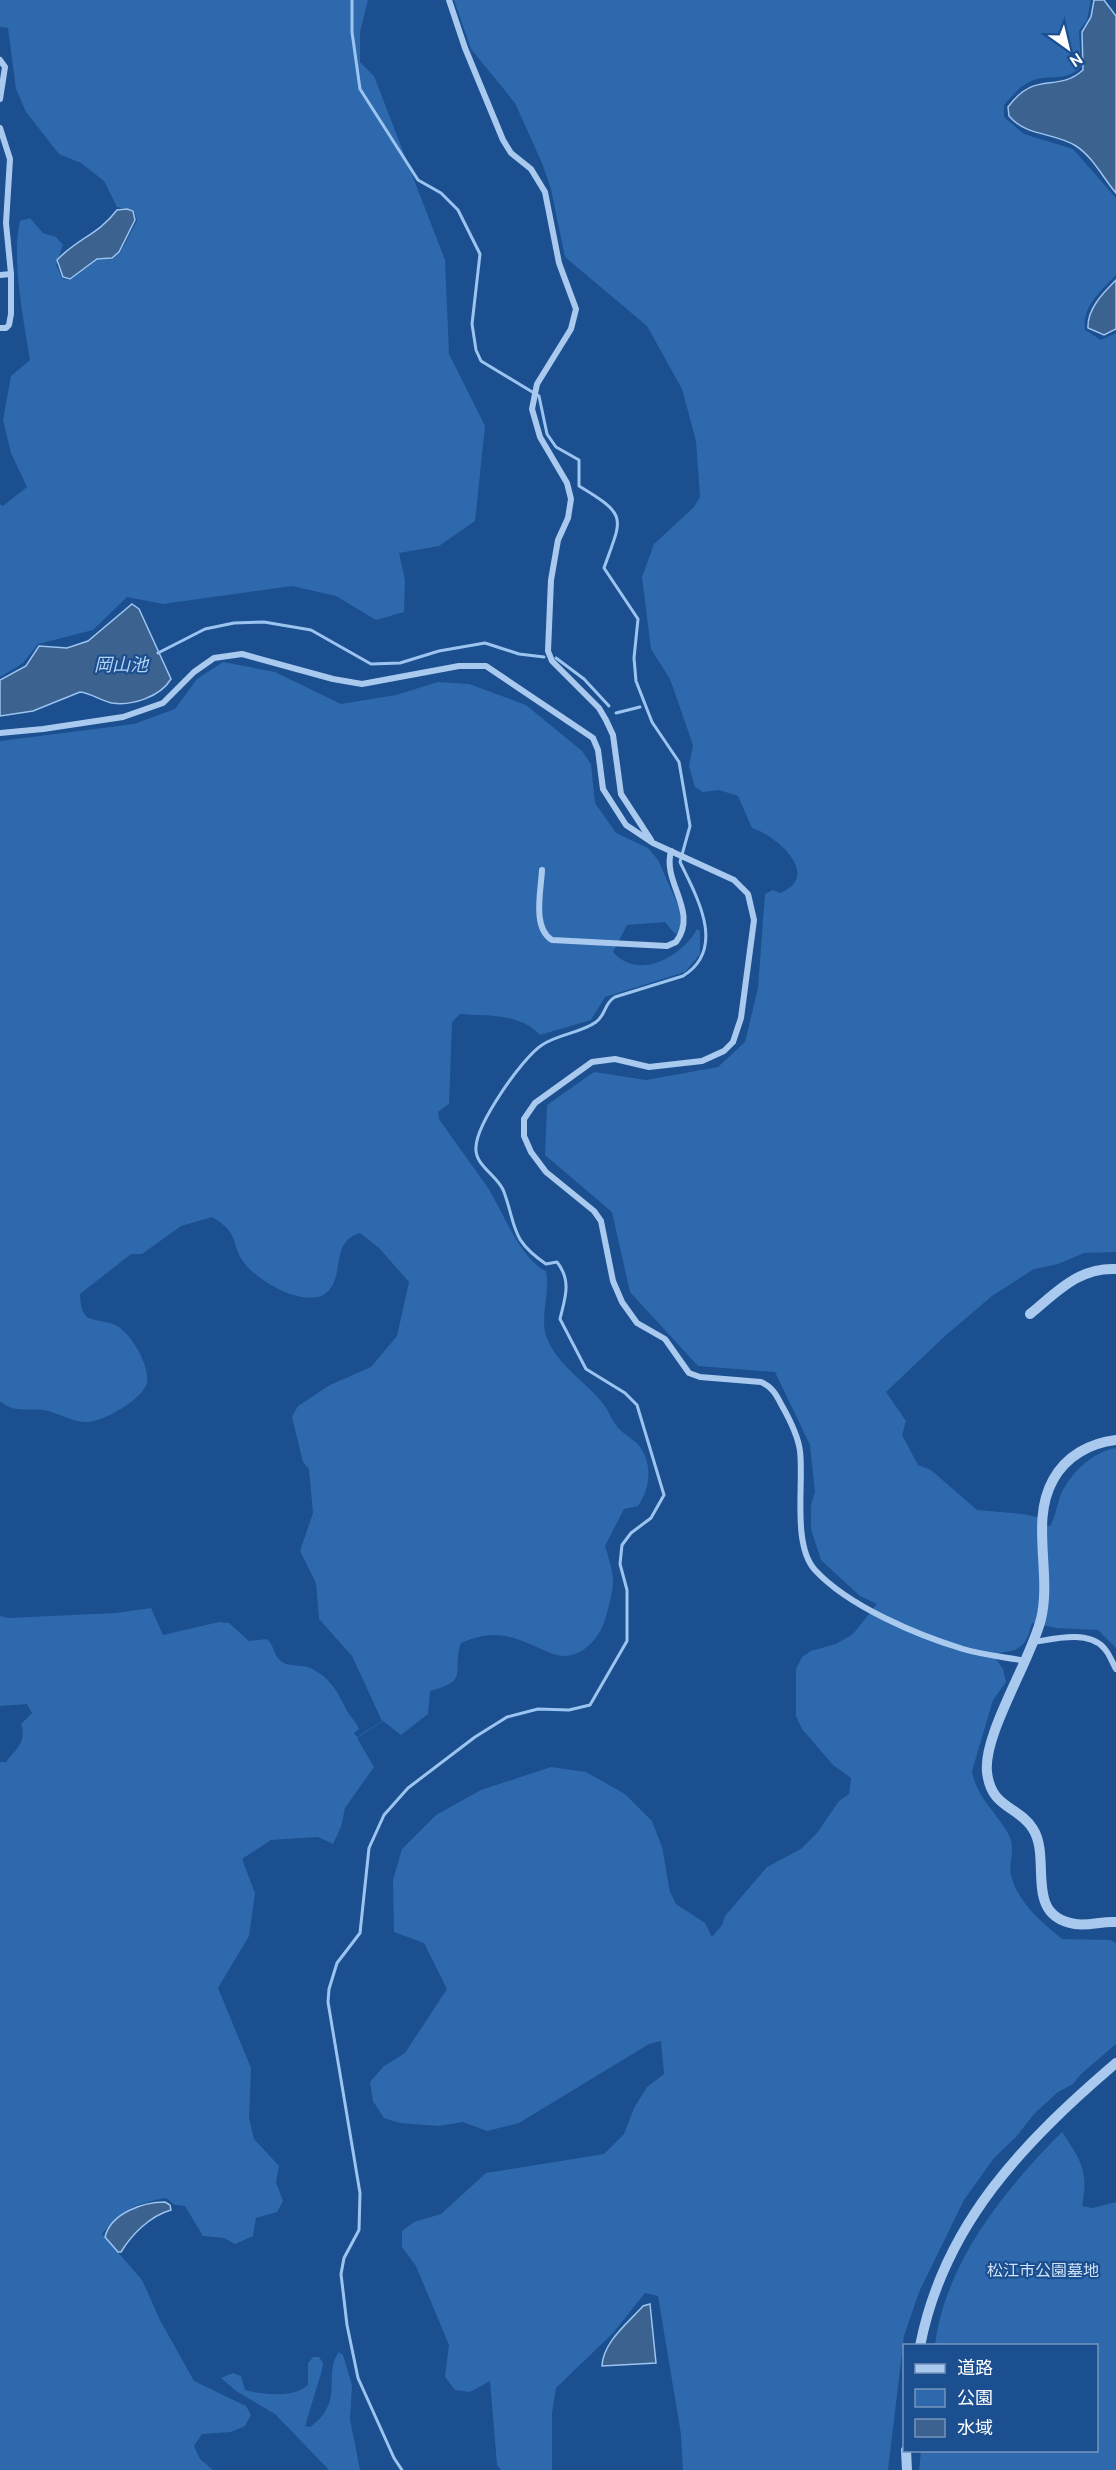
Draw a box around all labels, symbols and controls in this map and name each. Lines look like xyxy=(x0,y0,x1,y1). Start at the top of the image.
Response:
north arrow xyxy=(1038,18,1098,78)
text: N xyxy=(1066,49,1086,71)
water label: 岡山池 xyxy=(94,654,150,676)
park label: 松江市公園墓地 xyxy=(987,2261,1099,2280)
legend xyxy=(903,2344,1098,2452)
text: 道路 xyxy=(957,2357,993,2379)
text: 公園 xyxy=(957,2387,993,2409)
text: 水域 xyxy=(957,2417,993,2439)

